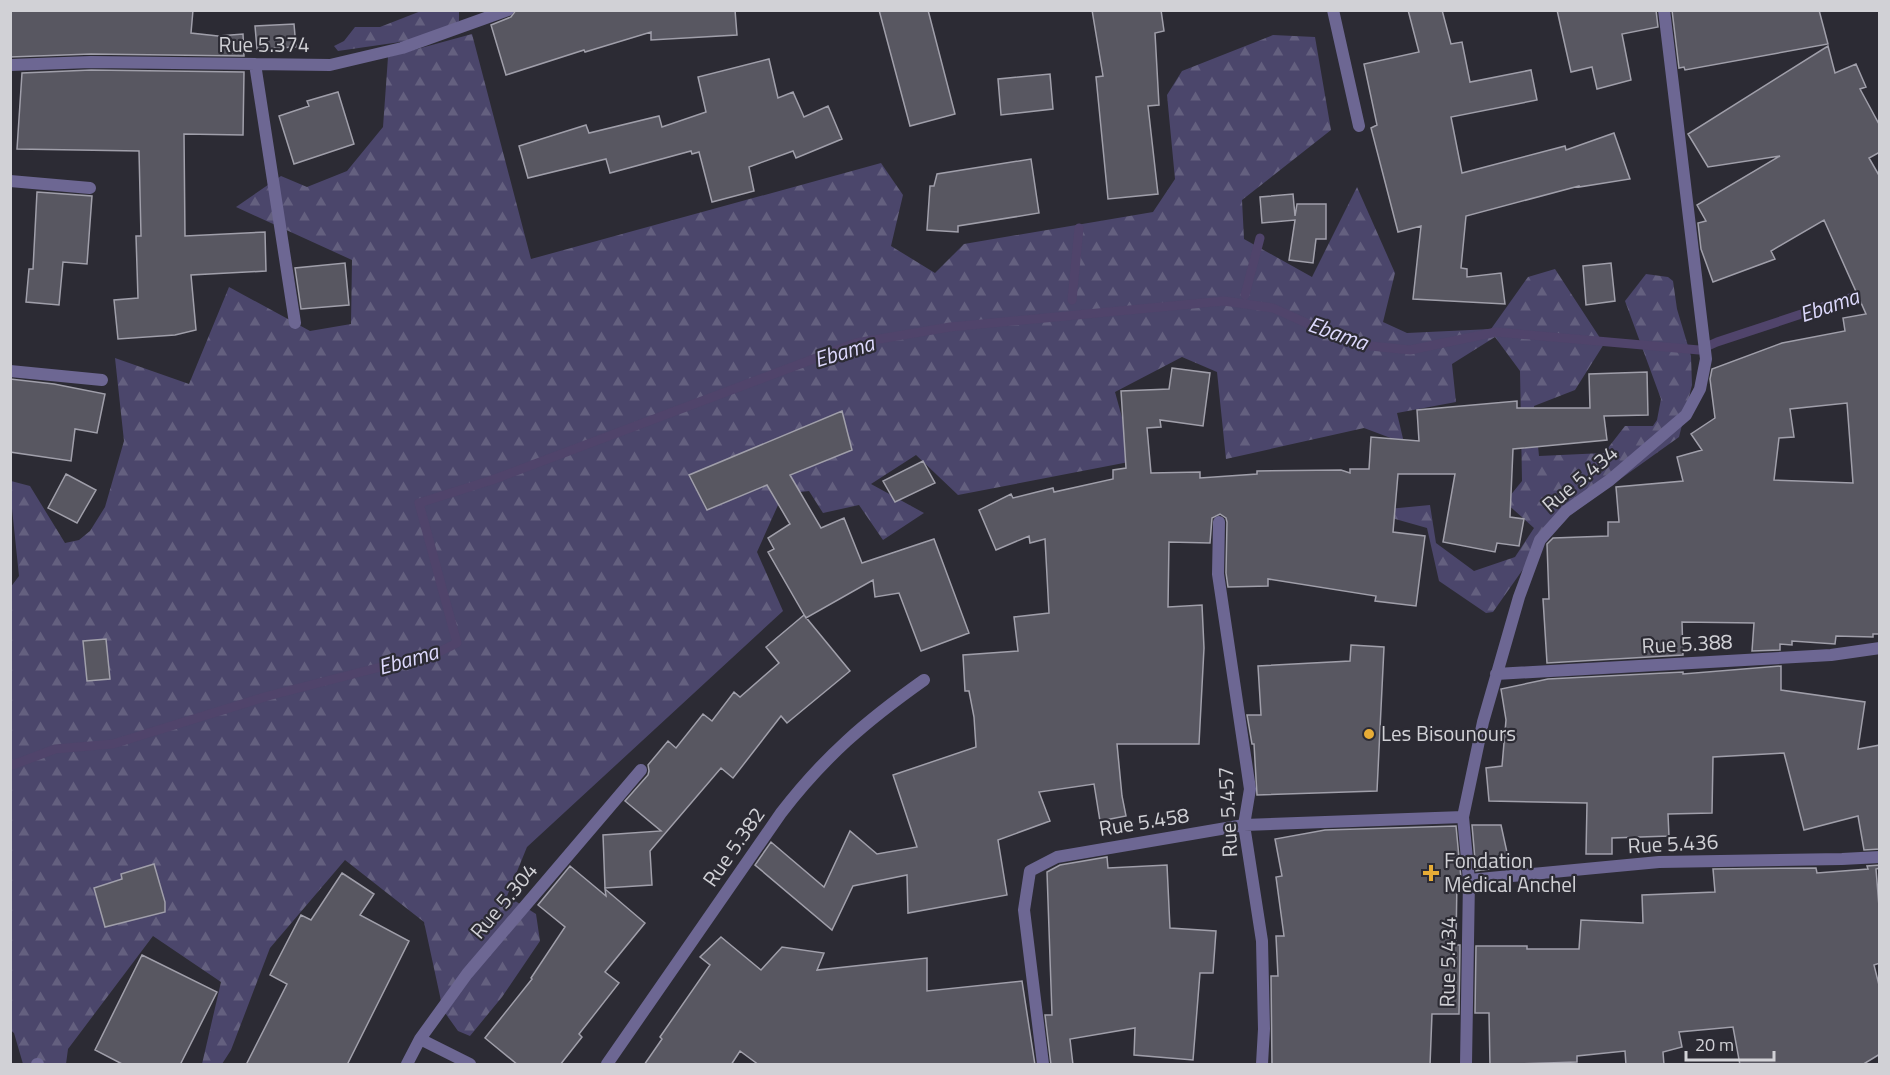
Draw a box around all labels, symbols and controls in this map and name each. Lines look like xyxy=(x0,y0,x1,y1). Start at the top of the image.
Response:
street label: Rue 5.374 xyxy=(219,28,309,60)
water label: Ebama xyxy=(1795,278,1865,331)
water label: Ebama xyxy=(1304,307,1374,360)
water label: Ebama xyxy=(810,325,880,376)
street label: Rue 5.434 xyxy=(1534,437,1624,520)
street label: Rue 5.388 xyxy=(1641,625,1733,661)
water label: Ebama xyxy=(374,634,444,684)
place label: Les Bisounours xyxy=(1381,717,1516,749)
marker: Les Bisounours xyxy=(1362,727,1376,741)
street label: Rue 5.457 xyxy=(1209,766,1245,858)
street label: Rue 5.458 xyxy=(1096,798,1191,844)
street label: Rue 5.382 xyxy=(694,800,772,893)
street label: Rue 5.436 xyxy=(1627,825,1719,861)
place label: Fondation Médical Anchel xyxy=(1444,844,1577,900)
street label: Rue 5.304 xyxy=(462,855,545,945)
marker: Fondation Médical Anchel xyxy=(1422,864,1440,882)
street label: Rue 5.434 xyxy=(1430,916,1464,1008)
scale bar xyxy=(1686,1024,1774,1062)
text: 20 m xyxy=(1695,1031,1734,1058)

